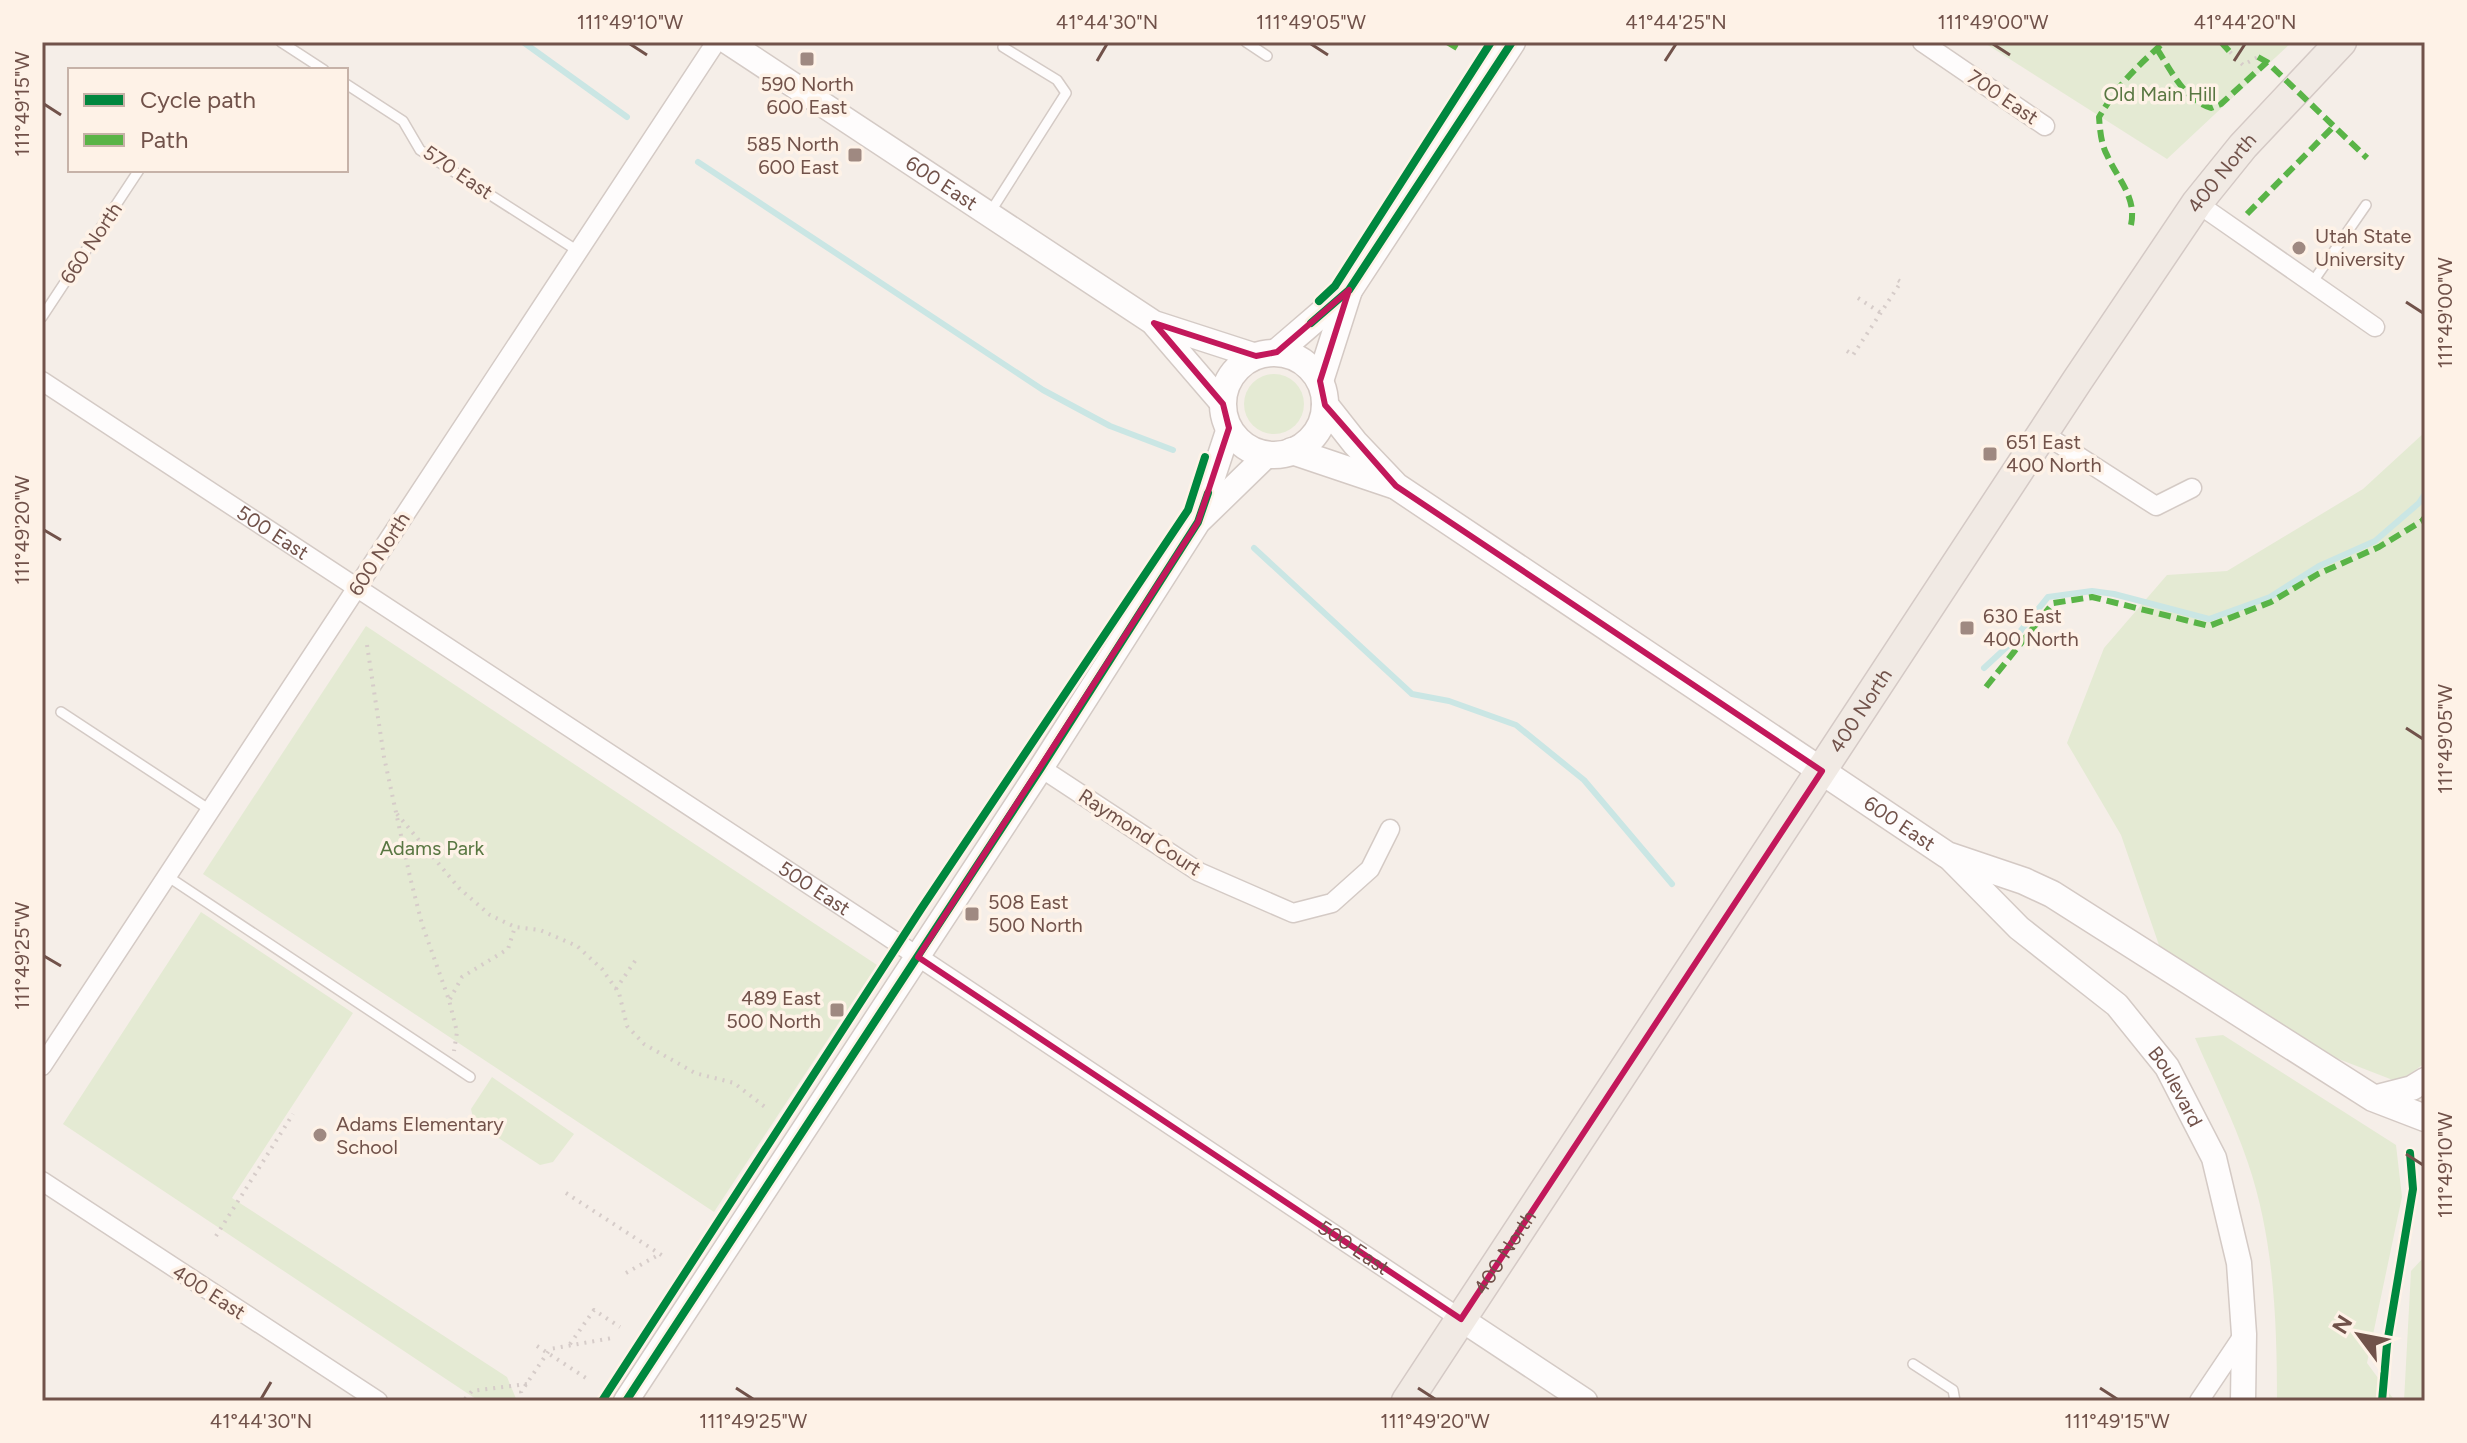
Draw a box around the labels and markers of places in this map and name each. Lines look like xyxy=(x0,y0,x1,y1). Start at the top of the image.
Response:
marker: 590 North 600 East xyxy=(798,50,816,68)
place label: 590 North 600 East xyxy=(760,72,854,119)
place label: 585 North 600 East xyxy=(746,132,839,179)
marker: 585 North 600 East xyxy=(846,146,864,164)
place label: Utah State University xyxy=(2315,224,2411,271)
marker: Utah State University xyxy=(2290,239,2308,257)
place label: 651 East 400 North xyxy=(2006,430,2102,477)
marker: 651 East 400 North xyxy=(1981,445,1999,463)
place label: 630 East 400 North xyxy=(1983,604,2079,651)
marker: 630 East 400 North xyxy=(1958,619,1976,637)
place label: 508 East 500 North xyxy=(988,890,1083,937)
marker: 508 East 500 North xyxy=(963,905,981,923)
place label: 489 East 500 North xyxy=(726,986,821,1033)
marker: 489 East 500 North xyxy=(828,1001,846,1019)
place label: Adams Elementary School xyxy=(336,1112,504,1159)
marker: Adams Elementary School xyxy=(311,1126,329,1144)

